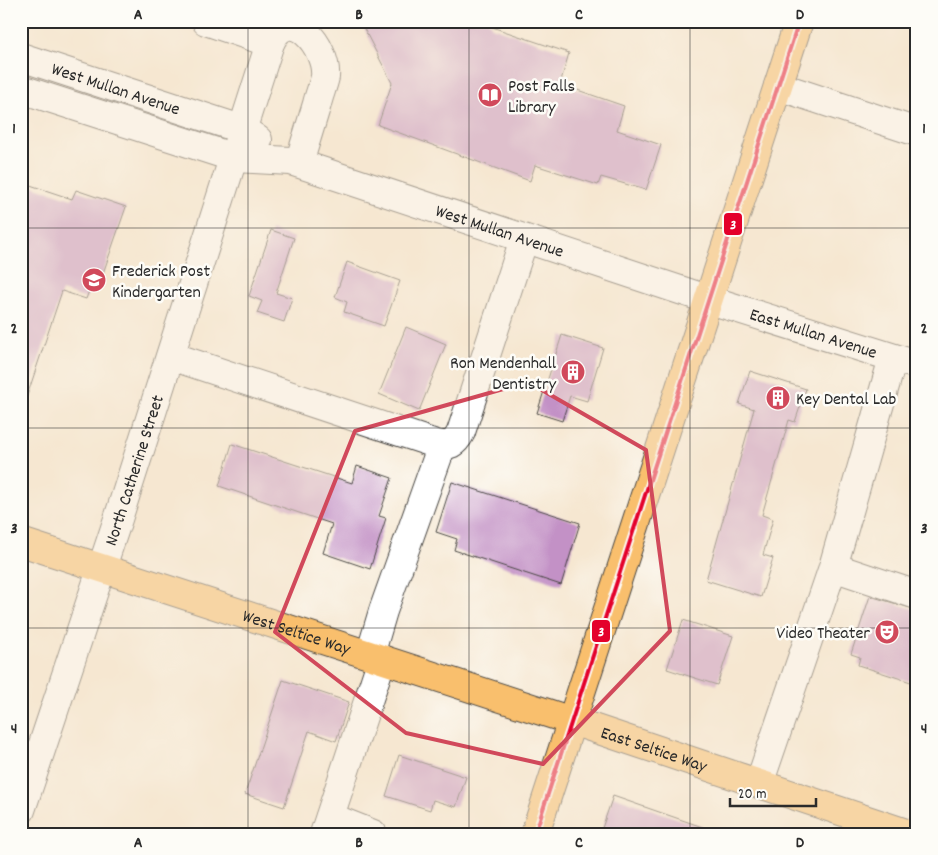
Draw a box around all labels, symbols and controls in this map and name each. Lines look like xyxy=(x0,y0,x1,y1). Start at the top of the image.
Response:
text: A xyxy=(134,4,143,27)
text: B xyxy=(355,4,363,27)
text: C xyxy=(575,4,583,27)
text: D xyxy=(796,4,805,27)
street label: West Mullan Avenue xyxy=(48,58,183,123)
place label: Post Falls Library xyxy=(508,75,575,121)
library icon: Post Falls Library xyxy=(477,82,503,108)
text: 1 xyxy=(12,118,16,141)
text: 1 xyxy=(922,118,926,141)
street label: West Mullan Avenue xyxy=(432,200,567,266)
line badge: 3 xyxy=(723,212,743,236)
text: 3 xyxy=(730,216,736,236)
place label: Frederick Post Kindergarten xyxy=(112,260,210,306)
school or university icon: Frederick Post Kindergarten xyxy=(81,267,107,293)
street label: East Mullan Avenue xyxy=(746,303,880,367)
text: 2 xyxy=(11,318,18,341)
text: 2 xyxy=(921,318,928,341)
place label: Ron Mendenhall Dentistry xyxy=(450,352,557,398)
building icon: Ron Mendenhall Dentistry xyxy=(560,359,586,385)
building icon: Key Dental Lab xyxy=(765,385,791,411)
place label: Key Dental Lab xyxy=(796,388,896,413)
street label: North Catherine Street xyxy=(100,392,172,550)
text: 3 xyxy=(10,518,18,541)
text: 3 xyxy=(920,518,928,541)
street label: West Seltice Way xyxy=(239,605,354,663)
line badge: 3 xyxy=(591,619,611,643)
theatre icon: Video Theater xyxy=(874,619,900,645)
place label: Video Theater xyxy=(777,622,870,647)
text: 3 xyxy=(598,623,604,643)
text: 4 xyxy=(11,718,17,741)
text: 4 xyxy=(921,718,927,741)
street label: East Seltice Way xyxy=(597,722,710,781)
scale bar xyxy=(730,775,817,807)
text: 20 m xyxy=(738,784,766,806)
text: A xyxy=(134,832,143,855)
text: B xyxy=(355,832,363,855)
text: C xyxy=(575,832,583,855)
text: D xyxy=(796,832,805,855)

